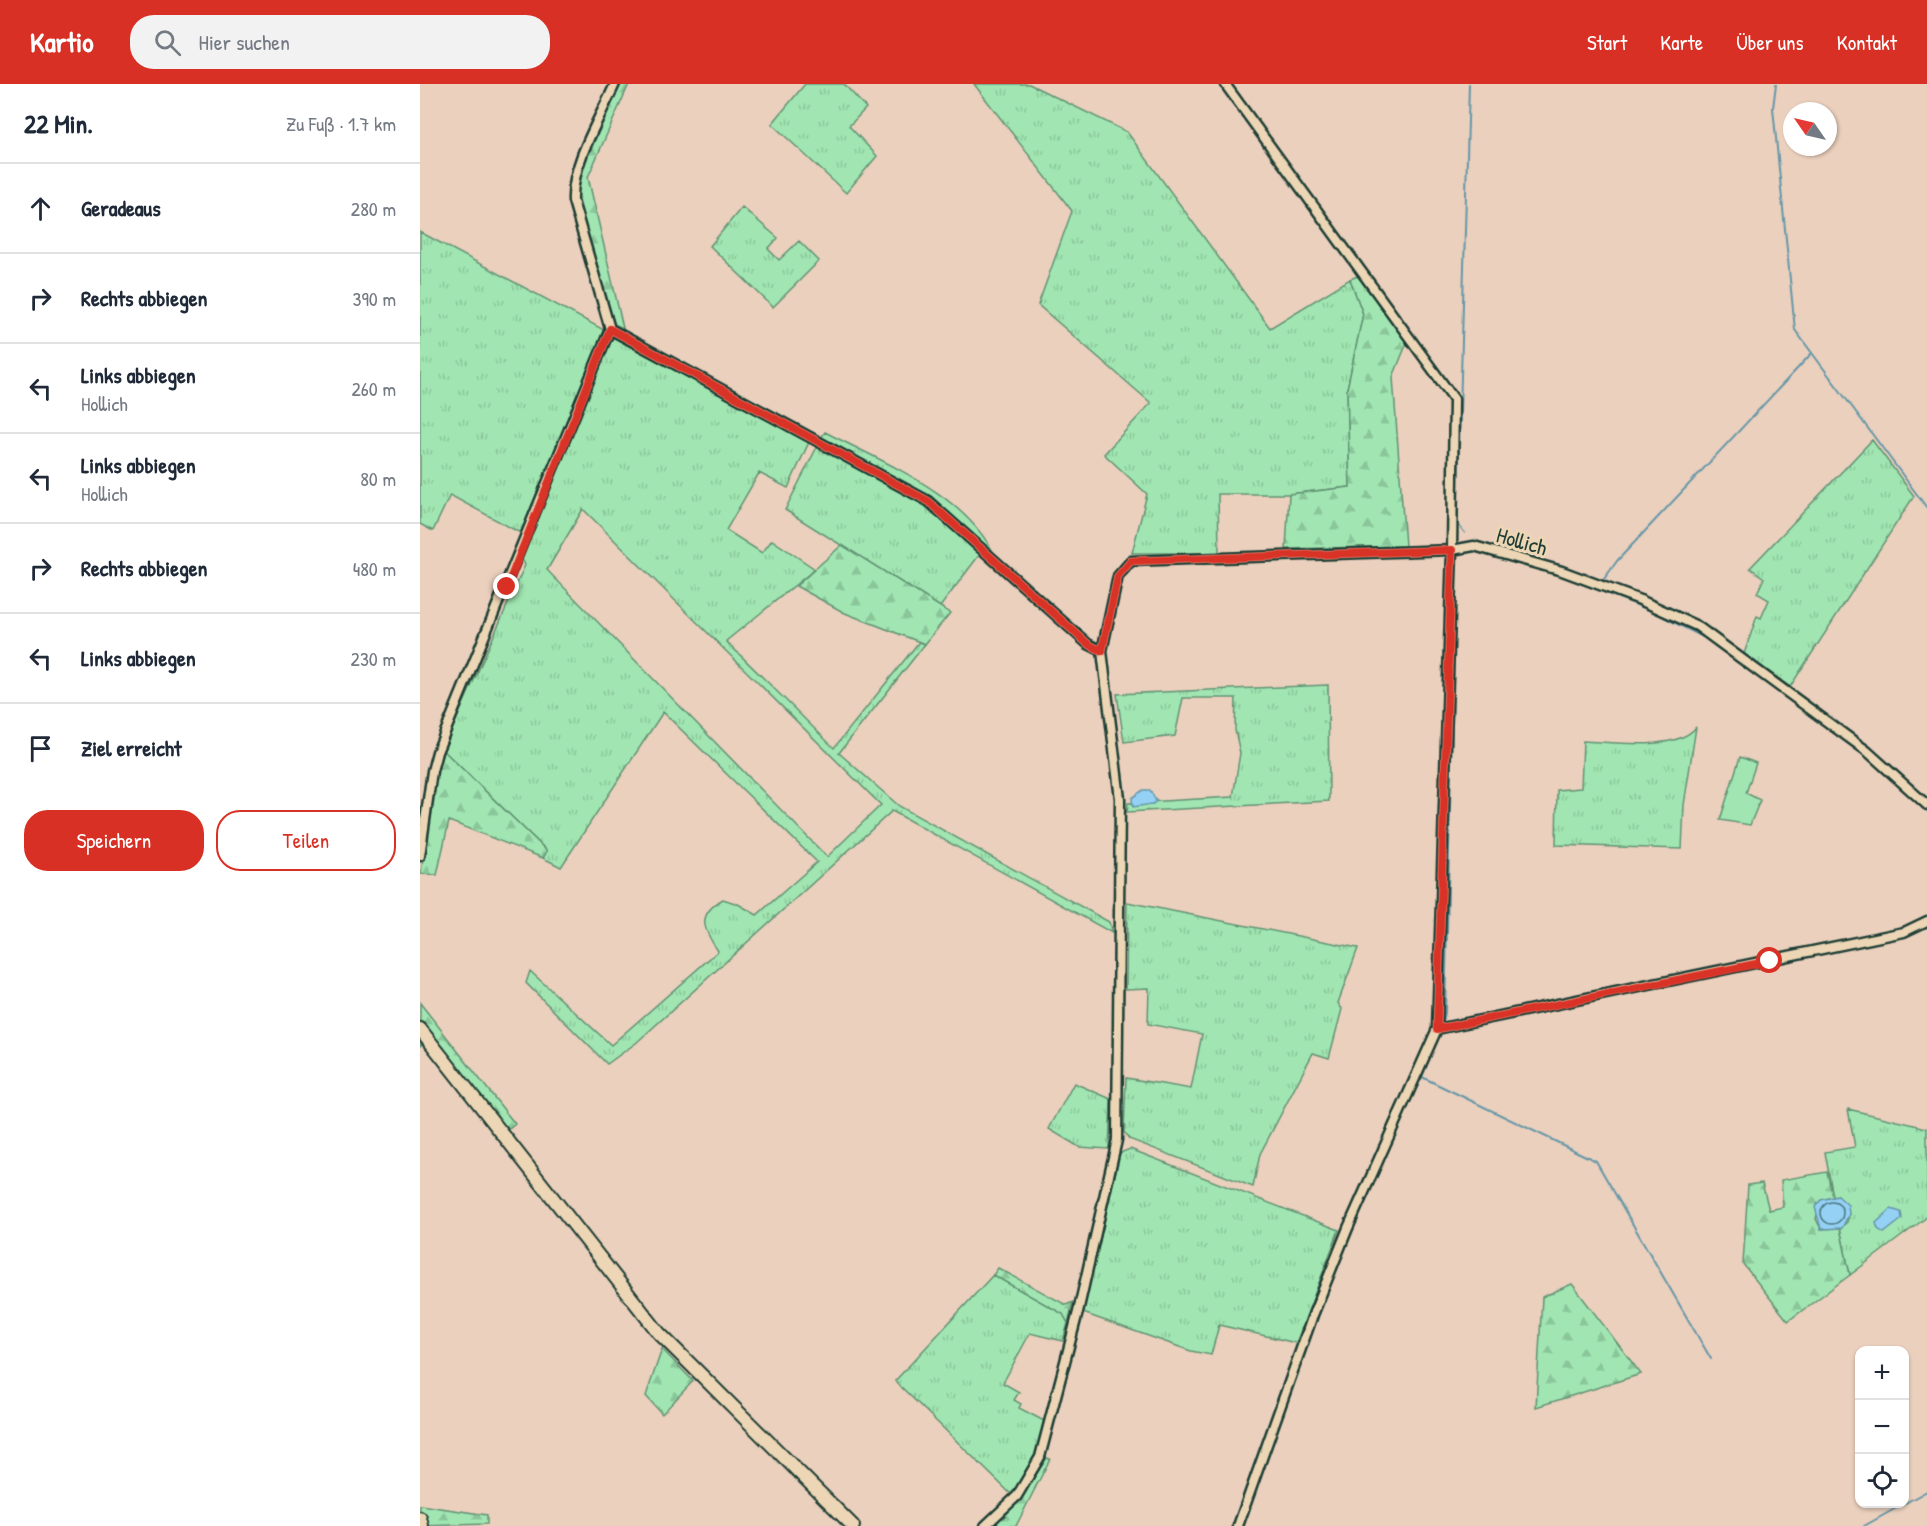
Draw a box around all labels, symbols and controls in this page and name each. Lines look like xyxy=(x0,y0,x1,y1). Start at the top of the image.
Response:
search box xyxy=(130,15,550,69)
text: Kartio xyxy=(30,23,94,61)
icon: search xyxy=(151,26,184,59)
text: Hier suchen xyxy=(199,27,290,57)
text: Start xyxy=(1587,28,1627,57)
text: Karte xyxy=(1660,28,1703,57)
text: Über uns xyxy=(1736,28,1804,57)
text: Kontakt xyxy=(1837,28,1897,57)
north arrow xyxy=(1783,102,1837,156)
text: 22 Min. xyxy=(24,106,93,141)
text: Zu Fuß · 1.7 km xyxy=(286,110,396,137)
icon: ahead xyxy=(24,192,57,225)
text: Geradeaus xyxy=(81,193,161,223)
text: 280 m xyxy=(351,195,396,222)
icon: right xyxy=(24,282,57,315)
text: Rechts abbiegen xyxy=(81,283,208,313)
text: 390 m xyxy=(353,285,396,312)
text: Links abbiegen xyxy=(81,360,196,390)
icon: left xyxy=(24,372,57,405)
text: 260 m xyxy=(352,375,396,402)
text: Hollich xyxy=(81,390,128,417)
text: Links abbiegen xyxy=(81,450,196,480)
icon: left xyxy=(24,462,57,495)
text: 80 m xyxy=(360,465,396,492)
text: Hollich xyxy=(81,480,128,507)
street label: Hollich xyxy=(1493,520,1551,562)
icon: right xyxy=(24,552,57,585)
text: Rechts abbiegen xyxy=(81,553,208,583)
text: 480 m xyxy=(353,555,396,582)
route end xyxy=(493,573,519,599)
icon: left xyxy=(24,642,57,675)
text: Links abbiegen xyxy=(81,643,196,673)
text: 230 m xyxy=(351,645,396,672)
icon: arrive xyxy=(24,732,57,765)
text: Ziel erreicht xyxy=(81,733,181,763)
button: Speichern xyxy=(24,810,204,871)
button: Teilen xyxy=(216,810,396,871)
route start xyxy=(1756,947,1782,973)
map controls xyxy=(1855,1346,1909,1508)
button: + xyxy=(1855,1346,1909,1400)
button: − xyxy=(1855,1400,1909,1454)
button: locate xyxy=(1855,1454,1909,1508)

